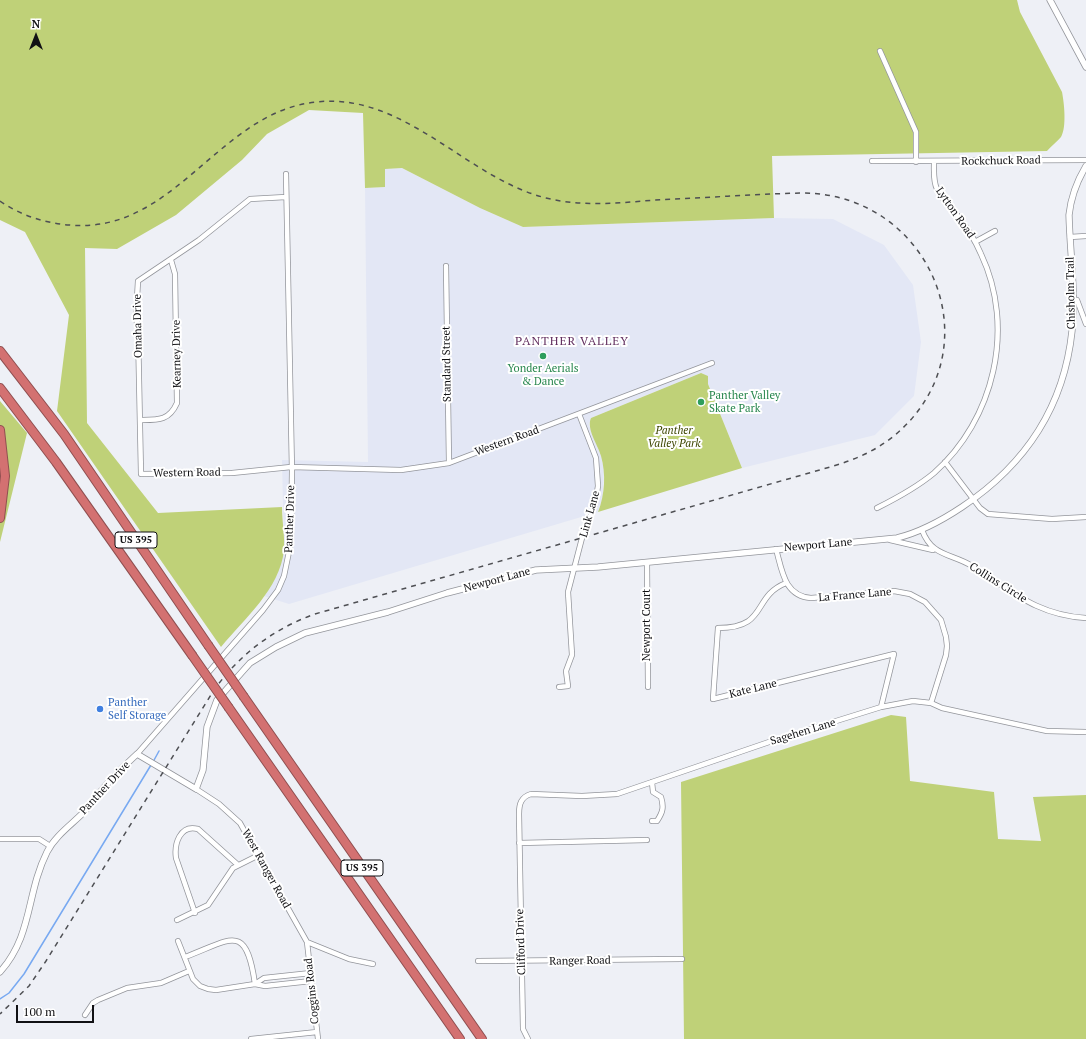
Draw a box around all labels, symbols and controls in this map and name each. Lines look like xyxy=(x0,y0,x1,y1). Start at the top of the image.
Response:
north arrow xyxy=(16,16,56,56)
text: N xyxy=(32,17,40,31)
street label: Rockchuck Road xyxy=(961,154,1041,168)
street label: Lytton Road xyxy=(933,185,977,241)
street label: Chisholm Trail xyxy=(1064,257,1078,329)
street label: Omaha Drive xyxy=(131,294,145,358)
street label: Kearney Drive xyxy=(170,320,184,388)
street label: Standard Street xyxy=(440,326,454,402)
district label: PANTHER VALLEY xyxy=(515,335,629,349)
marker: Yonder Aerials & Dance xyxy=(538,351,548,361)
place label: Yonder Aerials & Dance xyxy=(507,362,579,388)
place label: Panther Valley Skate Park xyxy=(709,389,780,415)
marker: Panther Valley Skate Park xyxy=(696,397,706,407)
street label: Western Road xyxy=(473,423,541,459)
park label: Panther Valley Park xyxy=(647,424,701,450)
street label: Western Road xyxy=(153,466,221,480)
street label: Panther Drive xyxy=(282,485,298,553)
street label: Link Lane xyxy=(577,489,603,539)
road number: US 395 xyxy=(115,532,157,548)
street label: Newport Lane xyxy=(783,535,853,555)
street label: Collins Circle xyxy=(967,560,1029,606)
street label: Newport Lane xyxy=(462,565,532,595)
street label: La France Lane xyxy=(818,585,892,605)
street label: Newport Court xyxy=(640,589,654,661)
street label: Kate Lane xyxy=(728,677,778,701)
place label: Panther Self Storage xyxy=(108,696,166,722)
marker: Panther Self Storage xyxy=(95,704,105,714)
street label: Sagehen Lane xyxy=(769,716,837,748)
street label: Panther Drive xyxy=(77,759,133,817)
street label: West Ranger Road xyxy=(239,827,293,911)
road number: US 395 xyxy=(341,860,383,876)
street label: Clifford Drive xyxy=(513,909,529,975)
street label: Ranger Road xyxy=(549,954,611,968)
street label: Coggins Road xyxy=(302,957,322,1025)
scale bar xyxy=(18,997,96,1023)
text: 100 m xyxy=(23,1004,55,1019)

